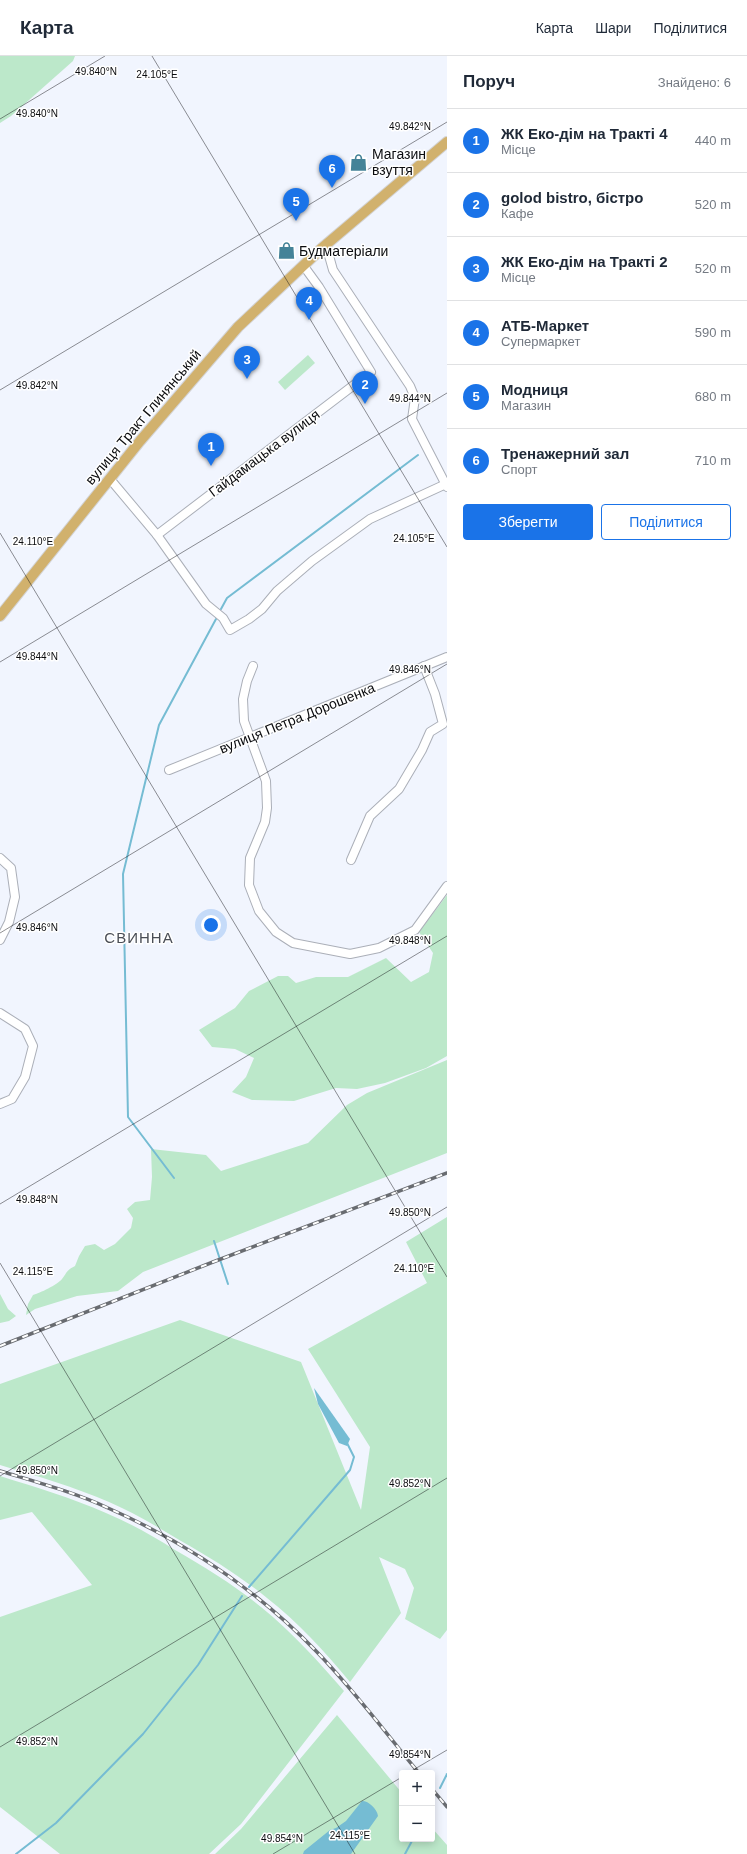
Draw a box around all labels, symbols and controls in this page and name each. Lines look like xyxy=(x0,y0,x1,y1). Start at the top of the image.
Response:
text: Карта xyxy=(20,17,74,38)
text: Карта xyxy=(536,20,573,36)
text: Шари xyxy=(595,20,631,36)
text: Поділитися xyxy=(653,20,727,36)
text: 49.840°N xyxy=(75,66,117,77)
text: 24.105°E xyxy=(136,69,178,80)
text: Поруч xyxy=(463,72,515,91)
text: Знайдено: 6 xyxy=(658,75,731,90)
text: 49.840°N xyxy=(16,108,58,119)
text: 49.842°N xyxy=(389,121,431,132)
text: ЖК Еко-дім на Тракті 4 xyxy=(501,125,668,142)
text: 1 xyxy=(472,133,480,148)
text: 440 m xyxy=(695,133,731,148)
text: Місце xyxy=(501,142,536,157)
place label: Магазин взуття xyxy=(372,146,426,178)
shop icon: Магазин взуття xyxy=(349,152,369,172)
pin: 6 xyxy=(319,155,345,188)
pin: 5 xyxy=(283,188,309,221)
text: golod bistro, бістро xyxy=(501,189,643,206)
text: 2 xyxy=(472,197,480,212)
text: 520 m xyxy=(695,197,731,212)
text: Кафе xyxy=(501,206,534,221)
shop icon: Будматеріали xyxy=(276,241,296,261)
place label: Будматеріали xyxy=(299,243,388,259)
text: ЖК Еко-дім на Тракті 2 xyxy=(501,253,668,270)
text: 3 xyxy=(472,261,480,276)
text: 520 m xyxy=(695,261,731,276)
text: Місце xyxy=(501,270,536,285)
pin: 4 xyxy=(296,287,322,320)
text: АТБ-Маркет xyxy=(501,317,589,334)
text: 4 xyxy=(472,325,480,340)
text: 590 m xyxy=(695,325,731,340)
text: Супермаркет xyxy=(501,334,580,349)
street label: вулиця Тракт Глинянський xyxy=(82,346,204,488)
pin: 3 xyxy=(234,346,260,379)
pin: 2 xyxy=(352,371,378,404)
text: 49.842°N xyxy=(16,380,58,391)
text: Модниця xyxy=(501,381,568,398)
text: 5 xyxy=(472,389,480,404)
text: 680 m xyxy=(695,389,731,404)
text: 49.844°N xyxy=(389,393,431,404)
text: Магазин xyxy=(501,398,551,413)
street label: Гайдамацька вулиця xyxy=(205,406,323,500)
pin: 1 xyxy=(198,433,224,466)
text: Тренажерний зал xyxy=(501,445,629,462)
text: 6 xyxy=(472,453,480,468)
text: 710 m xyxy=(695,453,731,468)
text: Спорт xyxy=(501,462,538,477)
button: Зберегти xyxy=(463,504,593,540)
button: Поділитися xyxy=(601,504,731,540)
text: 24.105°E xyxy=(393,533,435,544)
text: 24.110°E xyxy=(13,536,54,547)
text: 49.844°N xyxy=(16,651,58,662)
text: 49.846°N xyxy=(389,664,431,675)
street label: вулиця Петра Дорошенка xyxy=(217,679,377,757)
your location xyxy=(201,915,221,935)
text: 49.846°N xyxy=(16,922,58,933)
district label: СВИННА xyxy=(104,929,174,946)
text: 49.848°N xyxy=(389,935,431,946)
text: 49.848°N xyxy=(16,1194,58,1205)
text: 49.850°N xyxy=(389,1207,431,1218)
text: 24.110°E xyxy=(394,1263,435,1274)
text: 24.115°E xyxy=(13,1266,54,1277)
text: 49.850°N xyxy=(16,1465,58,1476)
text: 49.852°N xyxy=(389,1478,431,1489)
text: 49.852°N xyxy=(16,1736,58,1747)
text: 49.854°N xyxy=(389,1749,431,1760)
map controls xyxy=(399,1770,435,1842)
button: + xyxy=(399,1770,435,1806)
button: − xyxy=(399,1806,435,1842)
text: 24.115°E xyxy=(330,1830,371,1841)
text: 49.854°N xyxy=(261,1833,303,1844)

